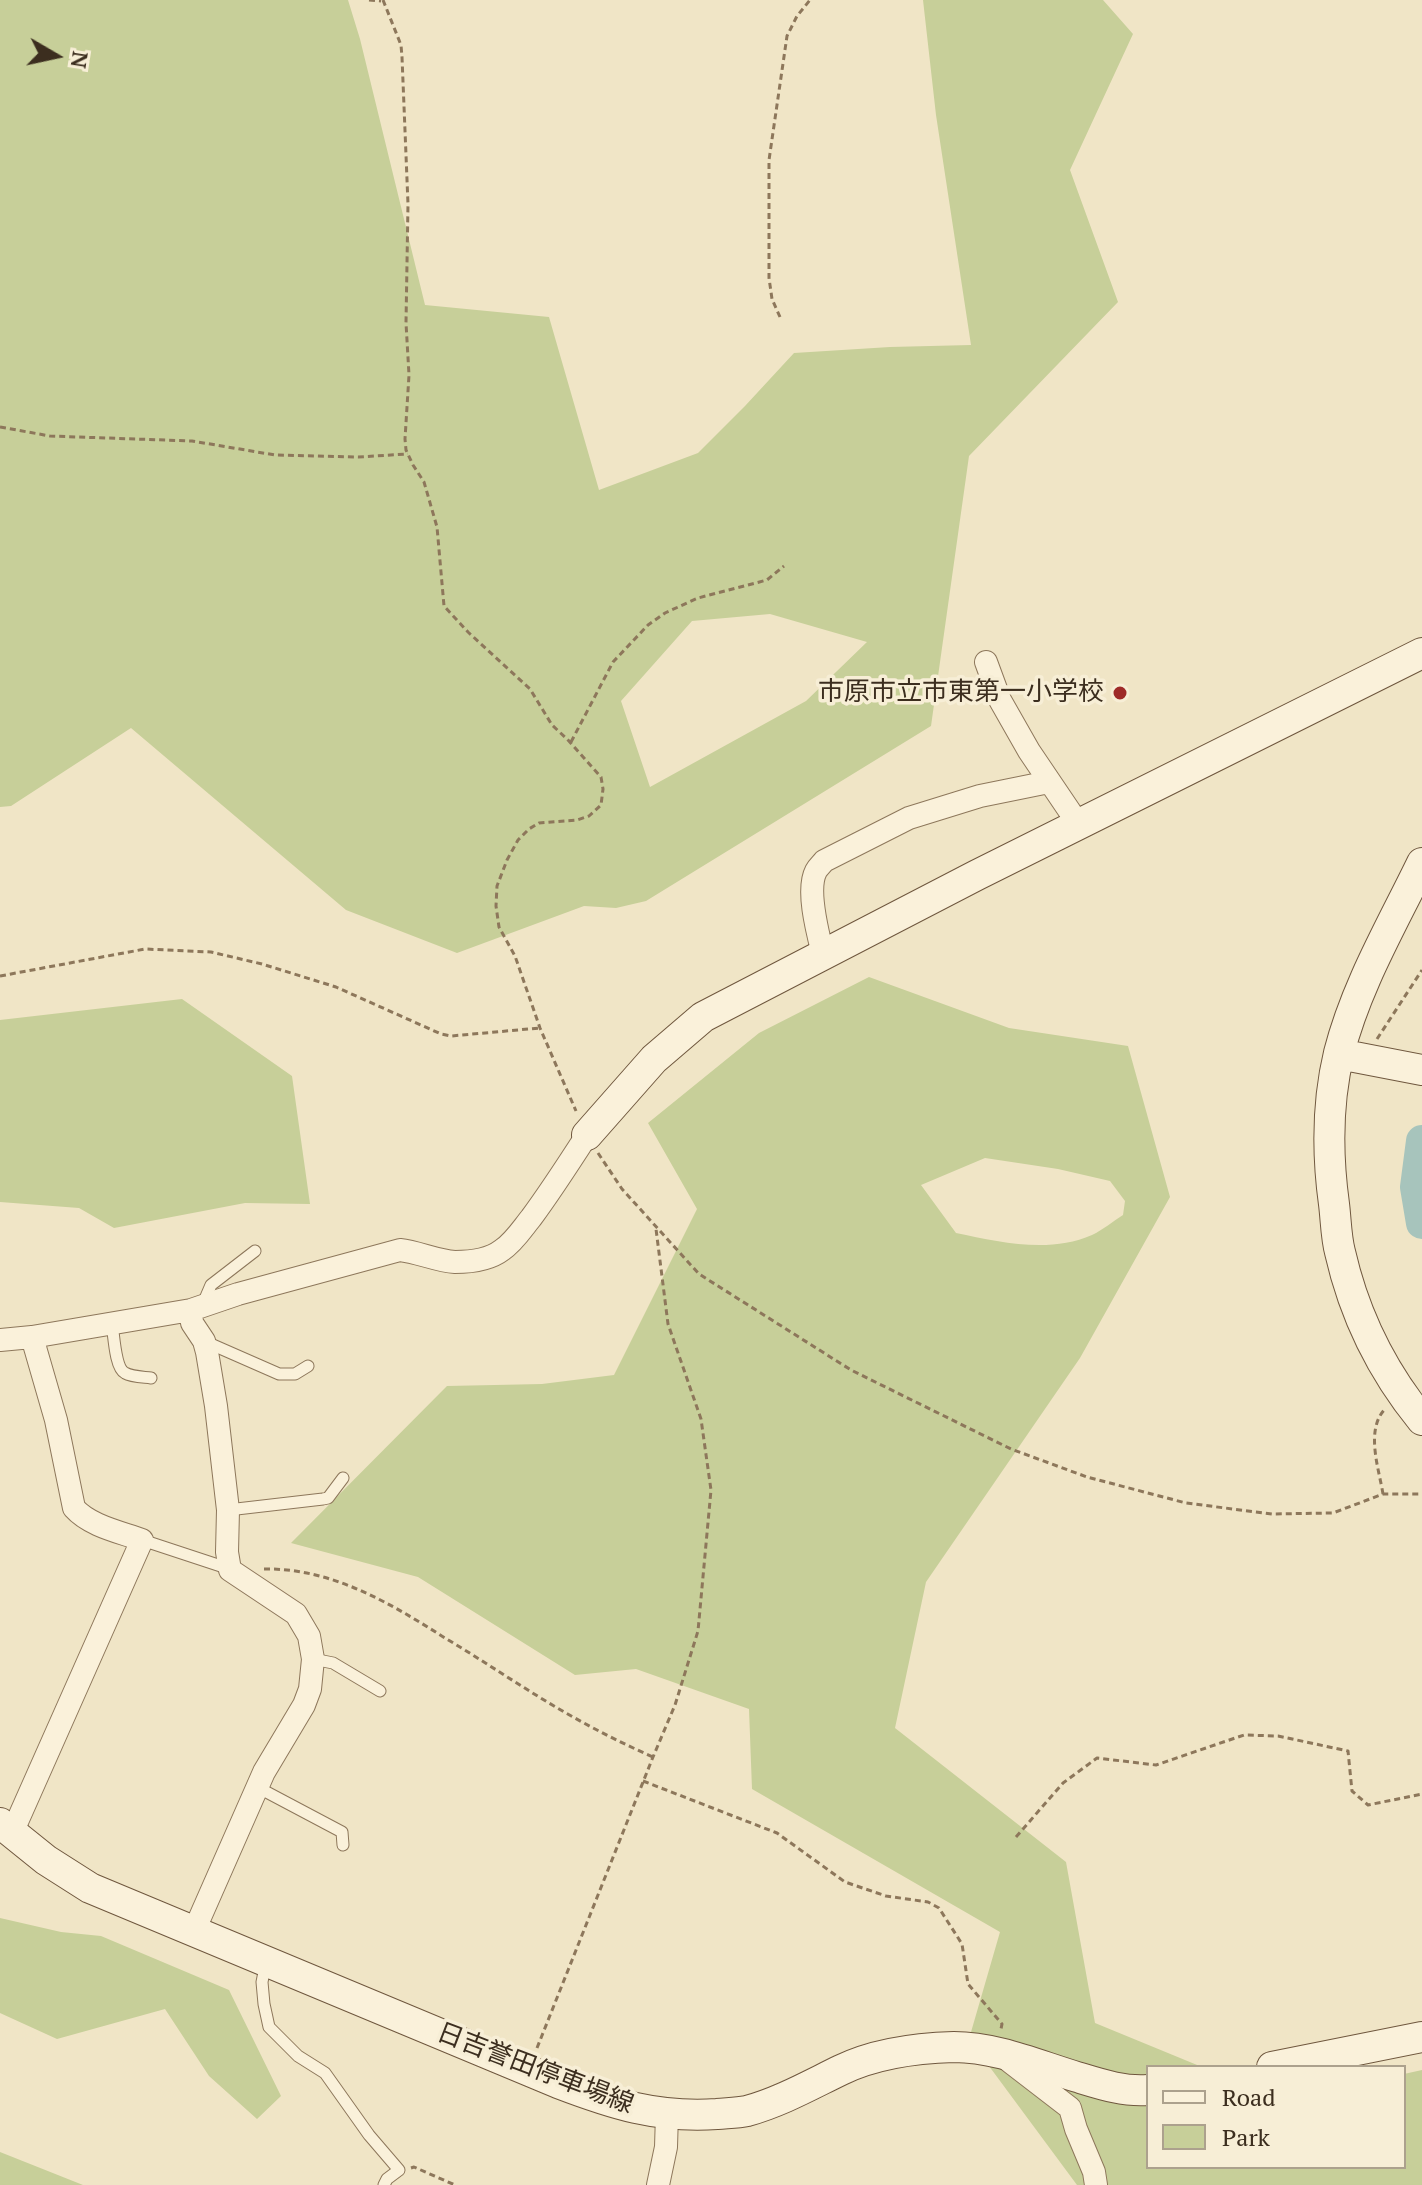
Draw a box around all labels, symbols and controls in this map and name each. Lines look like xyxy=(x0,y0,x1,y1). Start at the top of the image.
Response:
north arrow xyxy=(16,16,96,96)
text: N xyxy=(65,49,96,70)
place label: 市原市立市東第一小学校 xyxy=(818,677,1104,709)
marker: 市原市立市東第一小学校 xyxy=(1111,684,1129,702)
street label: 日吉誉田停車場線 xyxy=(432,2017,638,2121)
legend xyxy=(1146,2065,1406,2169)
text: Road xyxy=(1222,2081,1276,2113)
text: Park xyxy=(1222,2121,1270,2153)

